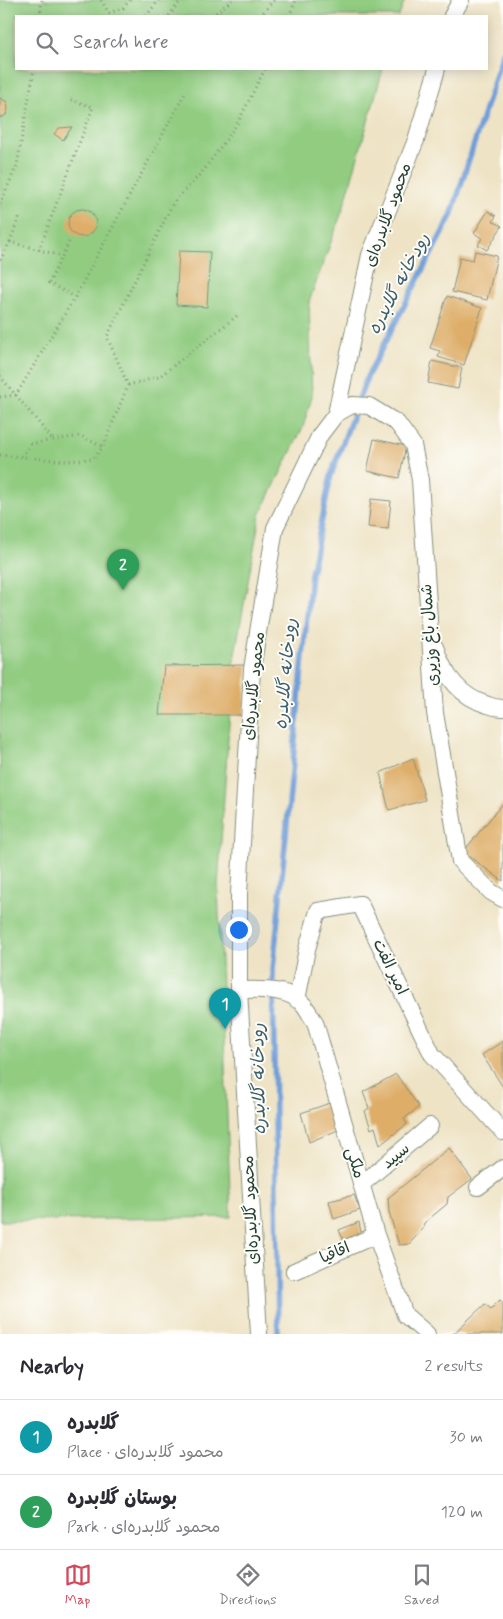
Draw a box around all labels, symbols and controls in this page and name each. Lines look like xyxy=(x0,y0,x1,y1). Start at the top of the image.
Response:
search box xyxy=(15,15,488,70)
icon: search xyxy=(33,29,61,57)
text: Search here xyxy=(73,30,169,55)
street label: محمود گلابدره‌ای xyxy=(359,160,417,270)
water label: رودخانه گلابدره xyxy=(362,229,436,339)
pin: 2 xyxy=(107,549,139,590)
street label: شمال باغ وزیری xyxy=(416,583,444,687)
water label: رودخانه گلابدره xyxy=(269,617,303,731)
street label: محمود گلابدره‌ای xyxy=(238,631,270,741)
your location xyxy=(226,917,252,943)
street label: امیر الفت xyxy=(368,936,412,998)
pin: 1 xyxy=(209,988,241,1029)
water label: رودخانه گلابدره xyxy=(246,1023,272,1135)
street label: سپید xyxy=(378,1138,414,1174)
street label: ملکی xyxy=(341,1145,369,1181)
street label: محمود گلابدره‌ای xyxy=(238,1155,264,1265)
street label: اقاقیا xyxy=(317,1237,353,1269)
text: Nearby xyxy=(20,1353,84,1381)
text: 2 results xyxy=(425,1356,483,1377)
text: گلابدره xyxy=(67,1411,119,1436)
text: 1 xyxy=(32,1427,40,1448)
text: 30 m xyxy=(450,1427,483,1448)
text: Place · محمود گلابدره‌ای xyxy=(67,1442,224,1463)
text: بوستان گلابدره xyxy=(67,1486,177,1511)
text: 2 xyxy=(32,1502,40,1523)
text: 120 m xyxy=(441,1502,483,1523)
text: Park · محمود گلابدره‌ای xyxy=(67,1517,220,1538)
tab: Map xyxy=(64,1561,92,1609)
tab: Directions xyxy=(219,1561,277,1609)
tab: Saved xyxy=(404,1561,439,1609)

